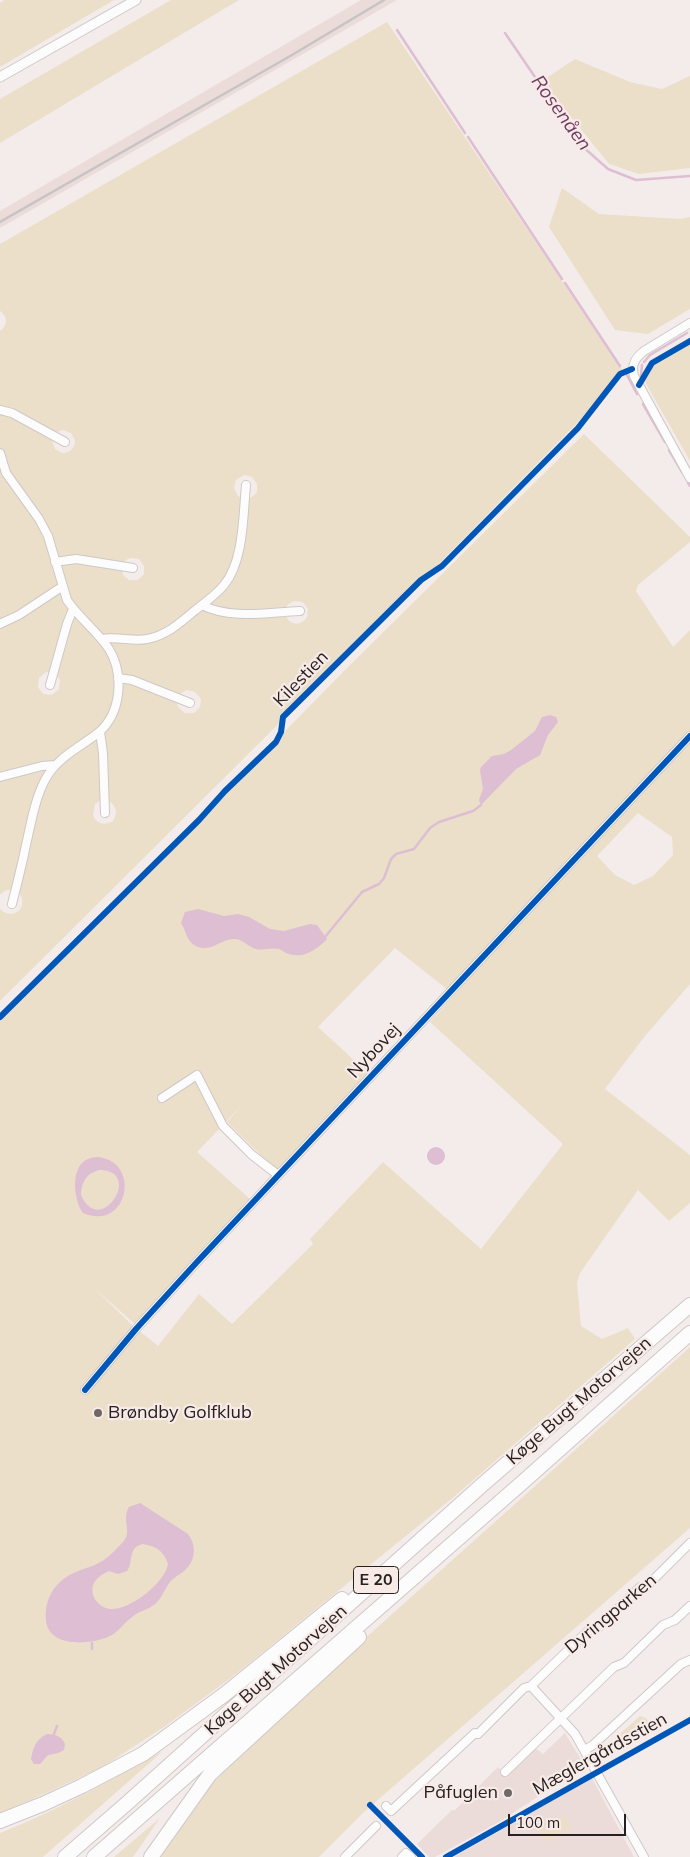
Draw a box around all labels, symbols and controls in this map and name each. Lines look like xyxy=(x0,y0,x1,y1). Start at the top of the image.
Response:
water label: Rosenåen xyxy=(526,71,596,155)
street label: Kilestien xyxy=(269,646,333,712)
street label: Nybovej xyxy=(343,1019,405,1083)
street label: Køge Bugt Motorvejen xyxy=(502,1332,656,1470)
place label: Brøndby Golfklub xyxy=(108,1402,252,1424)
marker: Brøndby Golfklub xyxy=(92,1407,104,1419)
road number: E 20 xyxy=(354,1566,398,1594)
street label: Dyringparken xyxy=(561,1569,661,1659)
street label: Køge Bugt Motorvejen xyxy=(200,1600,352,1740)
street label: Mæglergårdsstien xyxy=(529,1708,671,1800)
place label: Påfuglen xyxy=(424,1782,498,1804)
marker: Påfuglen xyxy=(502,1787,514,1799)
scale bar xyxy=(510,1804,628,1836)
text: 100 m xyxy=(516,1813,560,1832)

